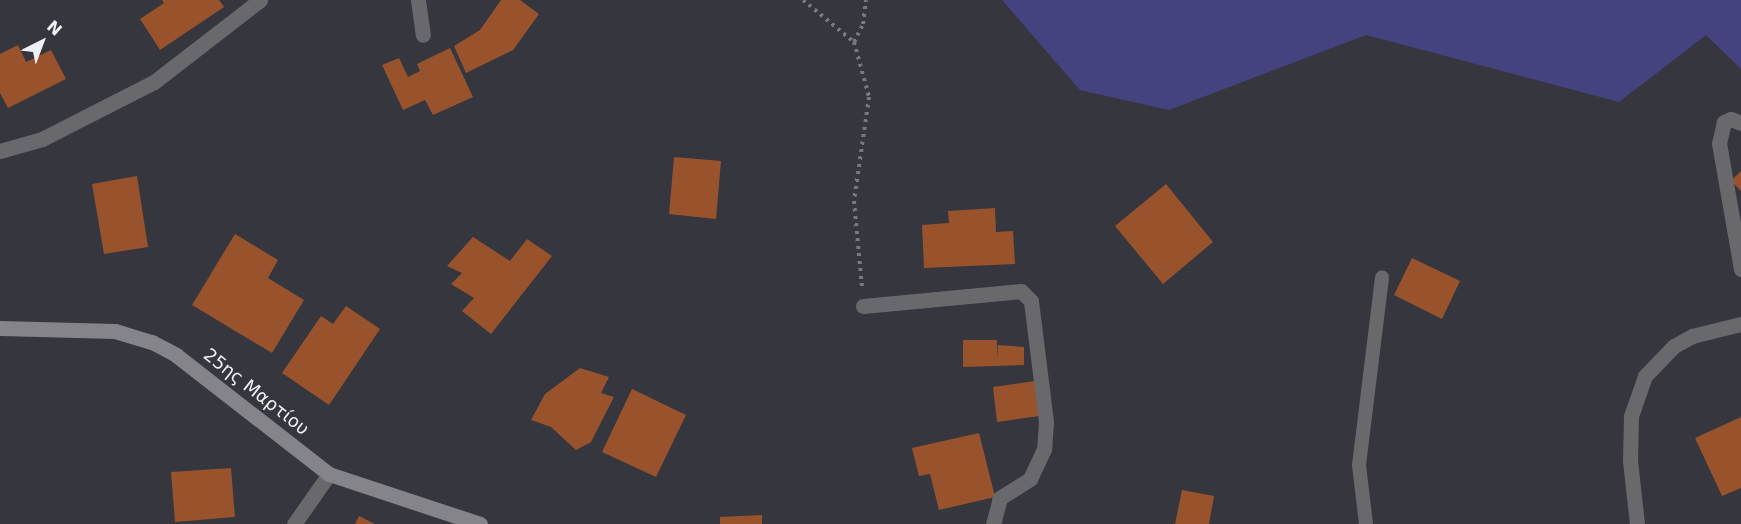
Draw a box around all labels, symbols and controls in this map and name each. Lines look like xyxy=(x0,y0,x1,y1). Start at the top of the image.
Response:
north arrow xyxy=(12,12,72,72)
text: N xyxy=(43,17,66,40)
street label: 25ης Μαρτίου xyxy=(199,344,313,440)

